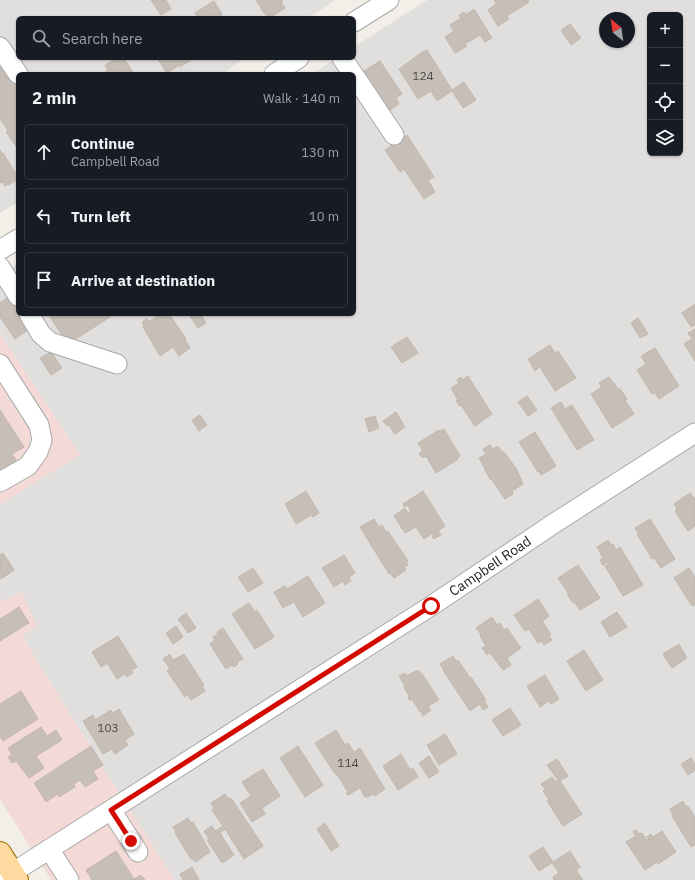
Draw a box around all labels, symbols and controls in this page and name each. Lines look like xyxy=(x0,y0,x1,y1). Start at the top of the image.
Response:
north arrow xyxy=(599,12,635,48)
map controls xyxy=(647,12,683,156)
button: + xyxy=(647,12,683,48)
search box xyxy=(16,16,356,60)
icon: search xyxy=(30,27,52,49)
text: Search here xyxy=(62,29,142,48)
button: − xyxy=(647,48,683,84)
house number: 124 xyxy=(412,68,434,83)
button: locate xyxy=(647,84,683,120)
text: 2 min xyxy=(32,87,76,109)
text: Walk · 140 m xyxy=(263,90,340,107)
button: layers xyxy=(647,120,683,156)
text: Continue xyxy=(71,134,135,153)
icon: ahead xyxy=(33,141,55,163)
text: 130 m xyxy=(301,144,339,161)
text: Campbell Road xyxy=(71,153,160,170)
icon: left xyxy=(33,205,55,227)
text: Turn left xyxy=(71,207,131,226)
text: 10 m xyxy=(309,208,339,225)
icon: arrive xyxy=(33,269,55,291)
text: Arrive at destination xyxy=(71,271,215,290)
street label: Campbell Road xyxy=(445,532,535,600)
route start xyxy=(422,597,440,615)
house number: 103 xyxy=(97,720,119,735)
house number: 114 xyxy=(337,755,359,770)
route end xyxy=(122,832,140,850)

